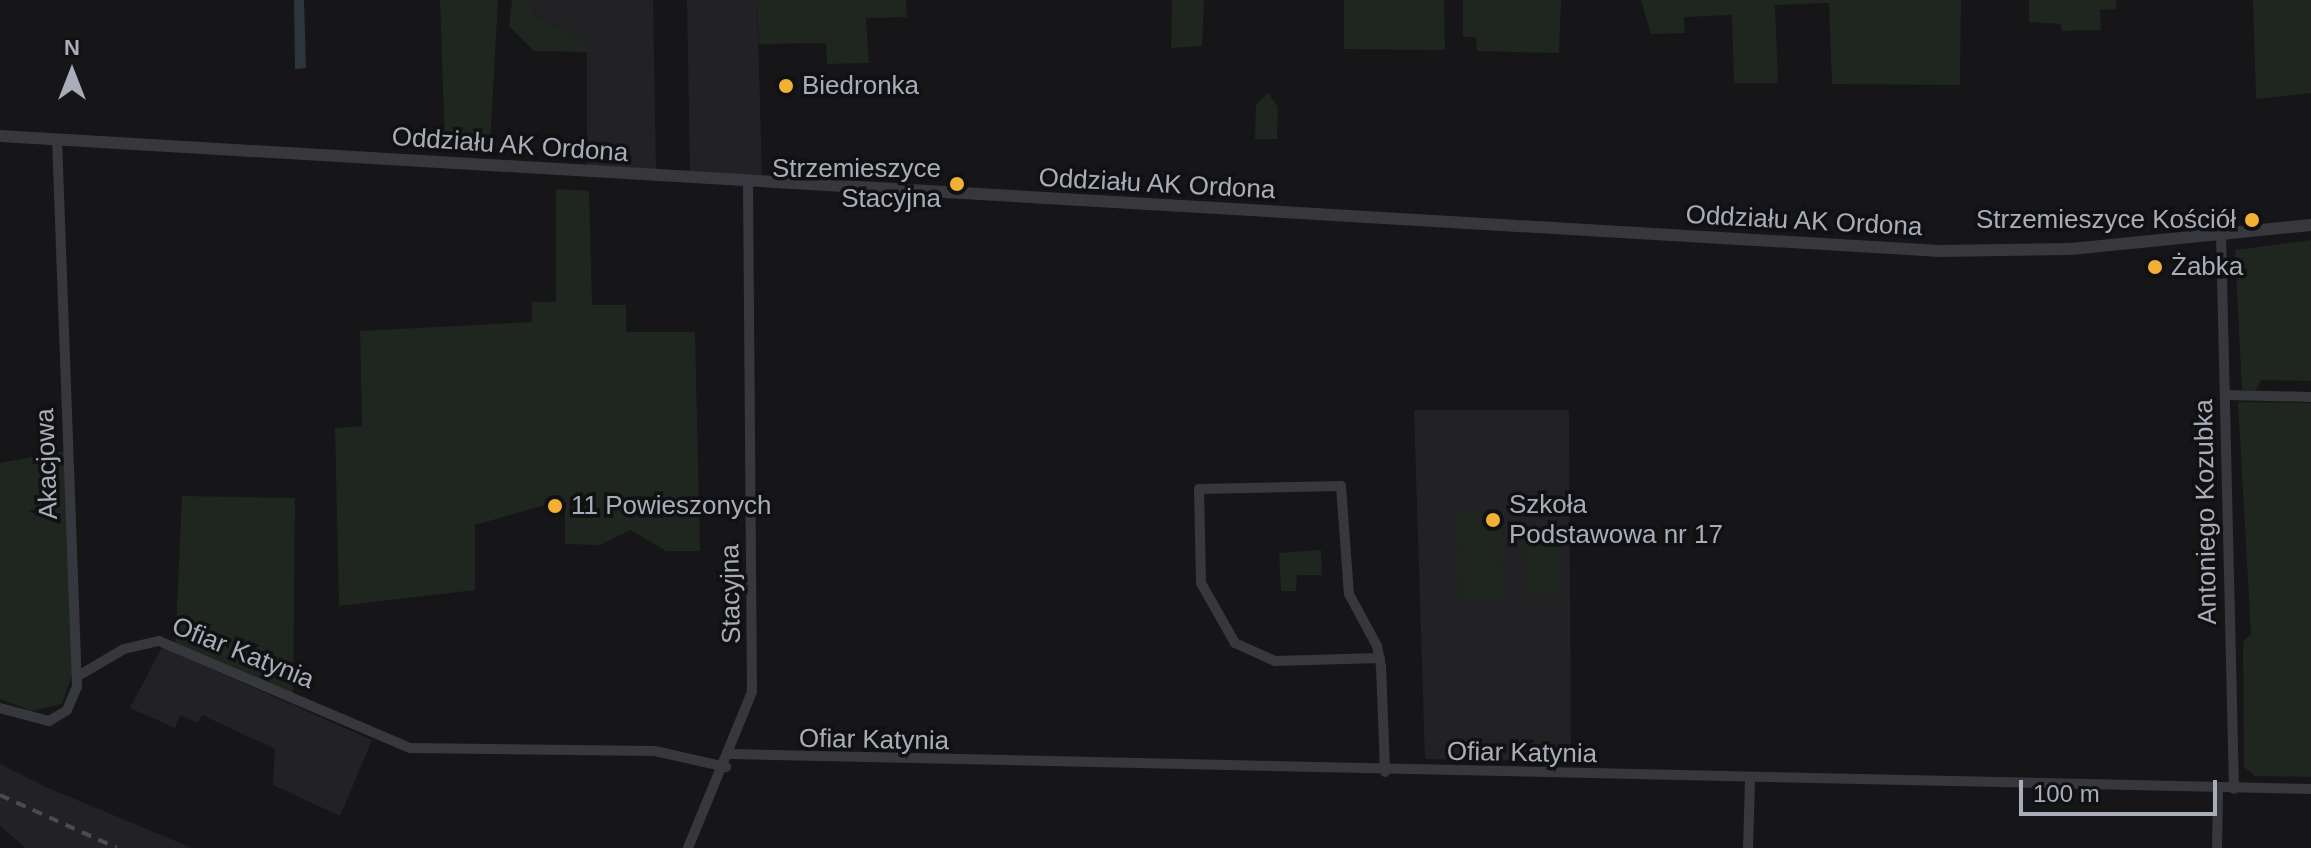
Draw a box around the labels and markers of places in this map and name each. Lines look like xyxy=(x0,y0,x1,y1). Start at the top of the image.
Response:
place label: Biedronka xyxy=(802,70,919,102)
marker: Biedronka xyxy=(777,77,795,95)
place label: Strzemieszyce Stacyjna xyxy=(772,153,941,214)
marker: Strzemieszyce Stacyjna xyxy=(948,175,966,193)
place label: Strzemieszyce Kościół xyxy=(1976,204,2236,236)
marker: Strzemieszyce Kościół xyxy=(2243,211,2261,229)
place label: Żabka xyxy=(2171,251,2243,283)
marker: Żabka xyxy=(2146,258,2164,276)
place label: Szkoła Podstawowa nr 17 xyxy=(1509,489,1723,550)
place label: 11 Powieszonych xyxy=(571,490,771,522)
marker: 11 Powieszonych xyxy=(546,497,564,515)
marker: Szkoła Podstawowa nr 17 xyxy=(1484,511,1502,529)

